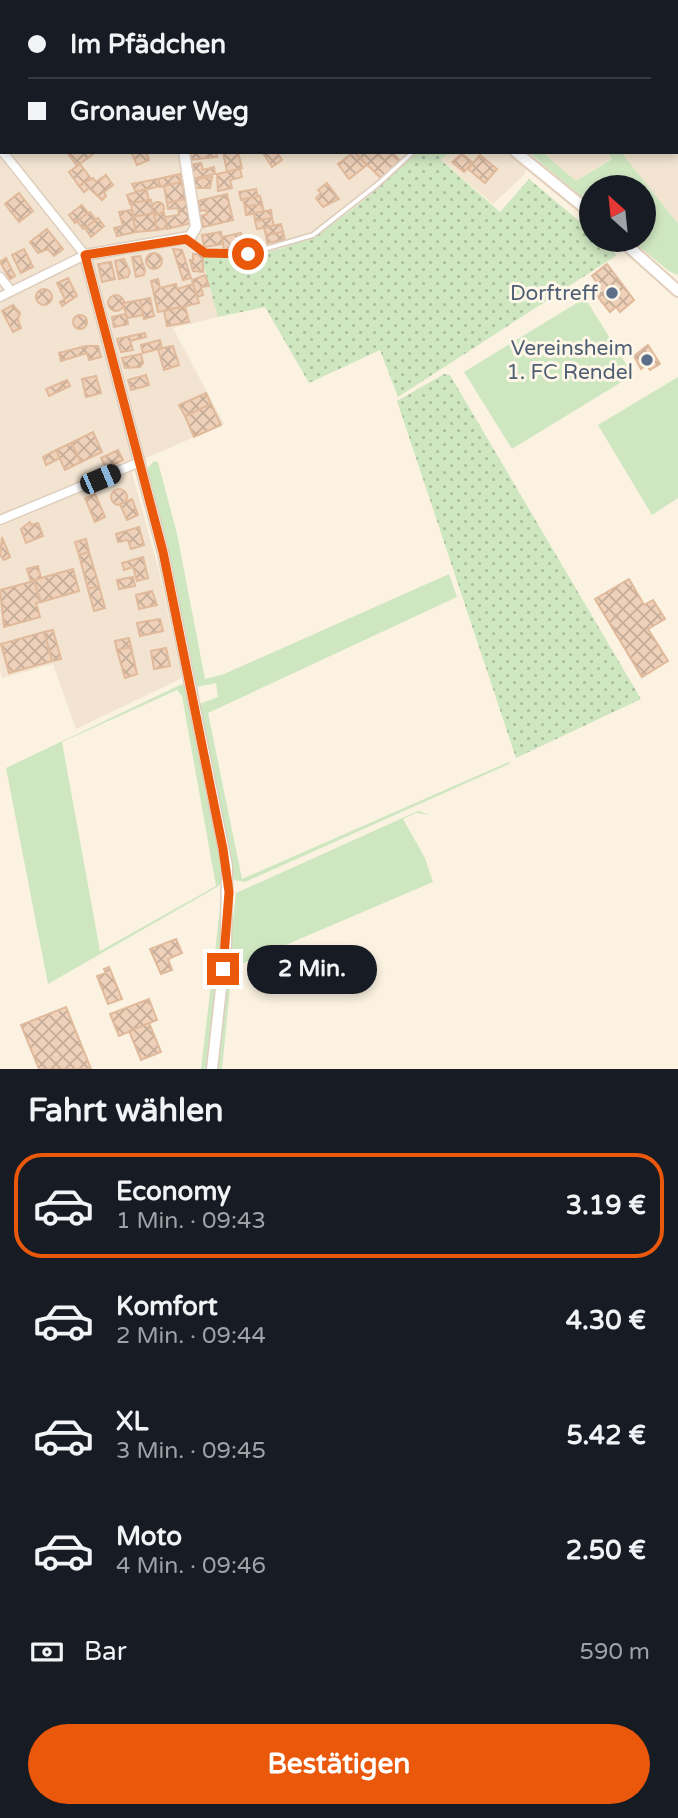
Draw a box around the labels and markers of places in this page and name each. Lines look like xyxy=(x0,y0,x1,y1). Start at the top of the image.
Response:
place label: Dorftreff xyxy=(510,281,599,306)
marker: Dorftreff xyxy=(604,285,620,301)
place label: Vereinsheim 1. FC Rendel xyxy=(506,336,633,385)
marker: Vereinsheim 1. FC Rendel xyxy=(639,352,655,368)

